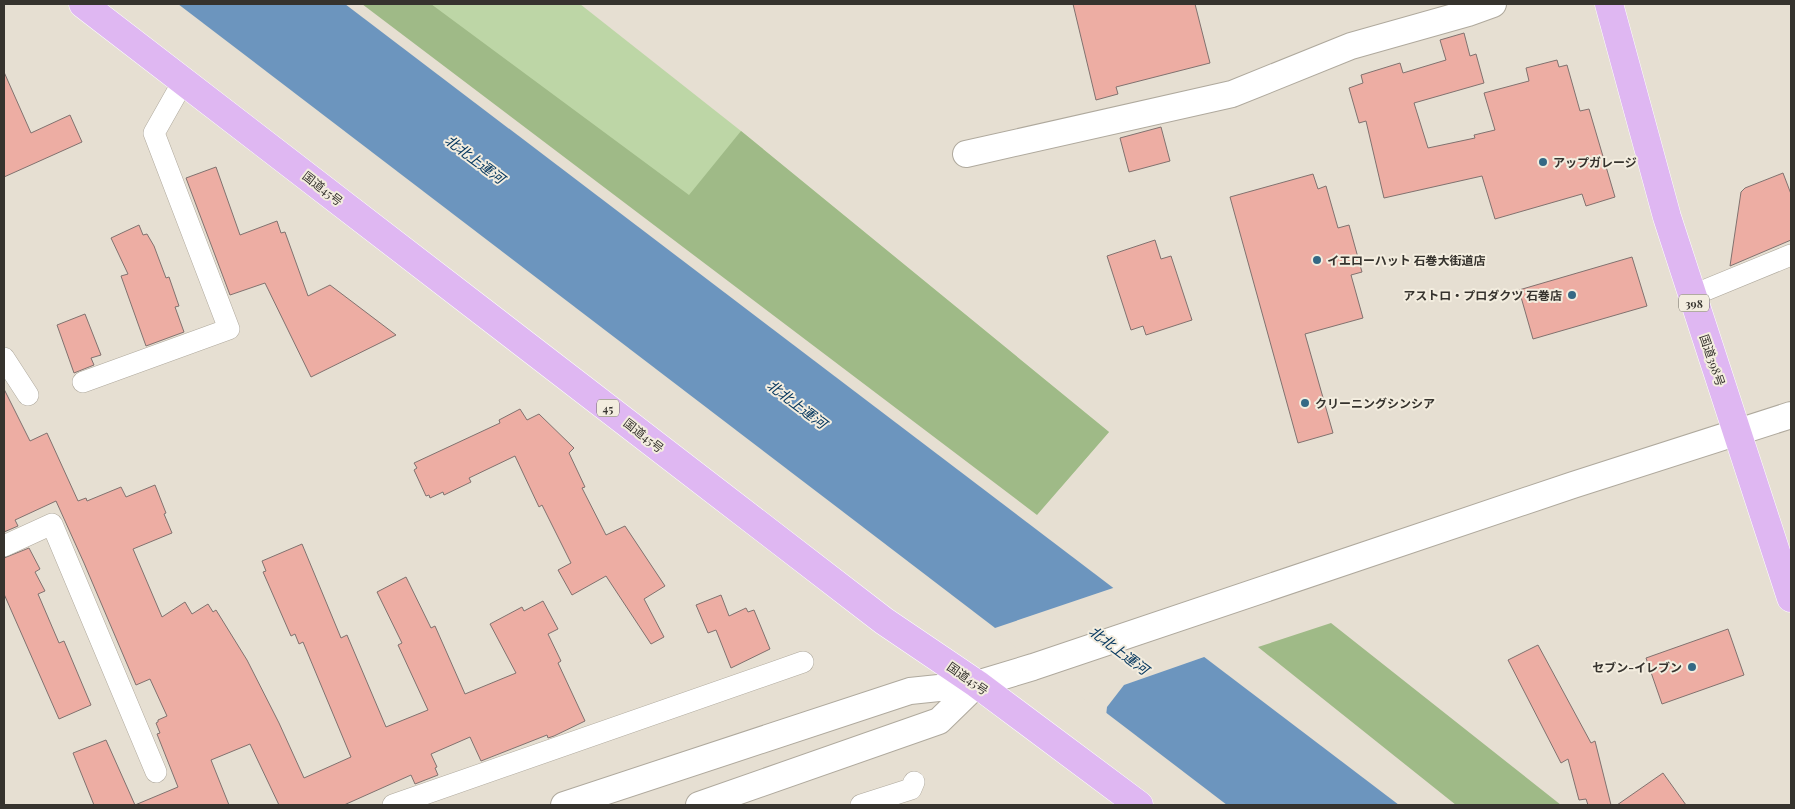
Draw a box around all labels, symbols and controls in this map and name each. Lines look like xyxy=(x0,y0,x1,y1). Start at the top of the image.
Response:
water label: 北北上運河 xyxy=(441,130,511,189)
place label: アップガレージ xyxy=(1553,154,1637,170)
marker: アップガレージ xyxy=(1537,156,1549,168)
street label: 国道45号 xyxy=(300,167,346,209)
place label: イエローハット 石巻大街道店 xyxy=(1327,252,1485,268)
marker: イエローハット 石巻大街道店 xyxy=(1311,254,1323,266)
place label: アストロ・プロダクツ 石巻店 xyxy=(1403,287,1562,303)
marker: アストロ・プロダクツ 石巻店 xyxy=(1566,289,1578,301)
road number: 398 xyxy=(1679,294,1709,312)
street label: 国道398号 xyxy=(1697,332,1729,388)
water label: 北北上運河 xyxy=(763,375,833,434)
place label: クリーニングシンシア xyxy=(1315,395,1435,411)
marker: クリーニングシンシア xyxy=(1299,397,1311,409)
road number: 45 xyxy=(597,399,619,416)
street label: 国道45号 xyxy=(621,414,667,456)
water label: 北北上運河 xyxy=(1085,621,1155,680)
street label: 国道45号 xyxy=(944,658,992,698)
place label: セブン-イレブン xyxy=(1592,659,1682,675)
marker: セブン-イレブン xyxy=(1686,661,1698,673)

